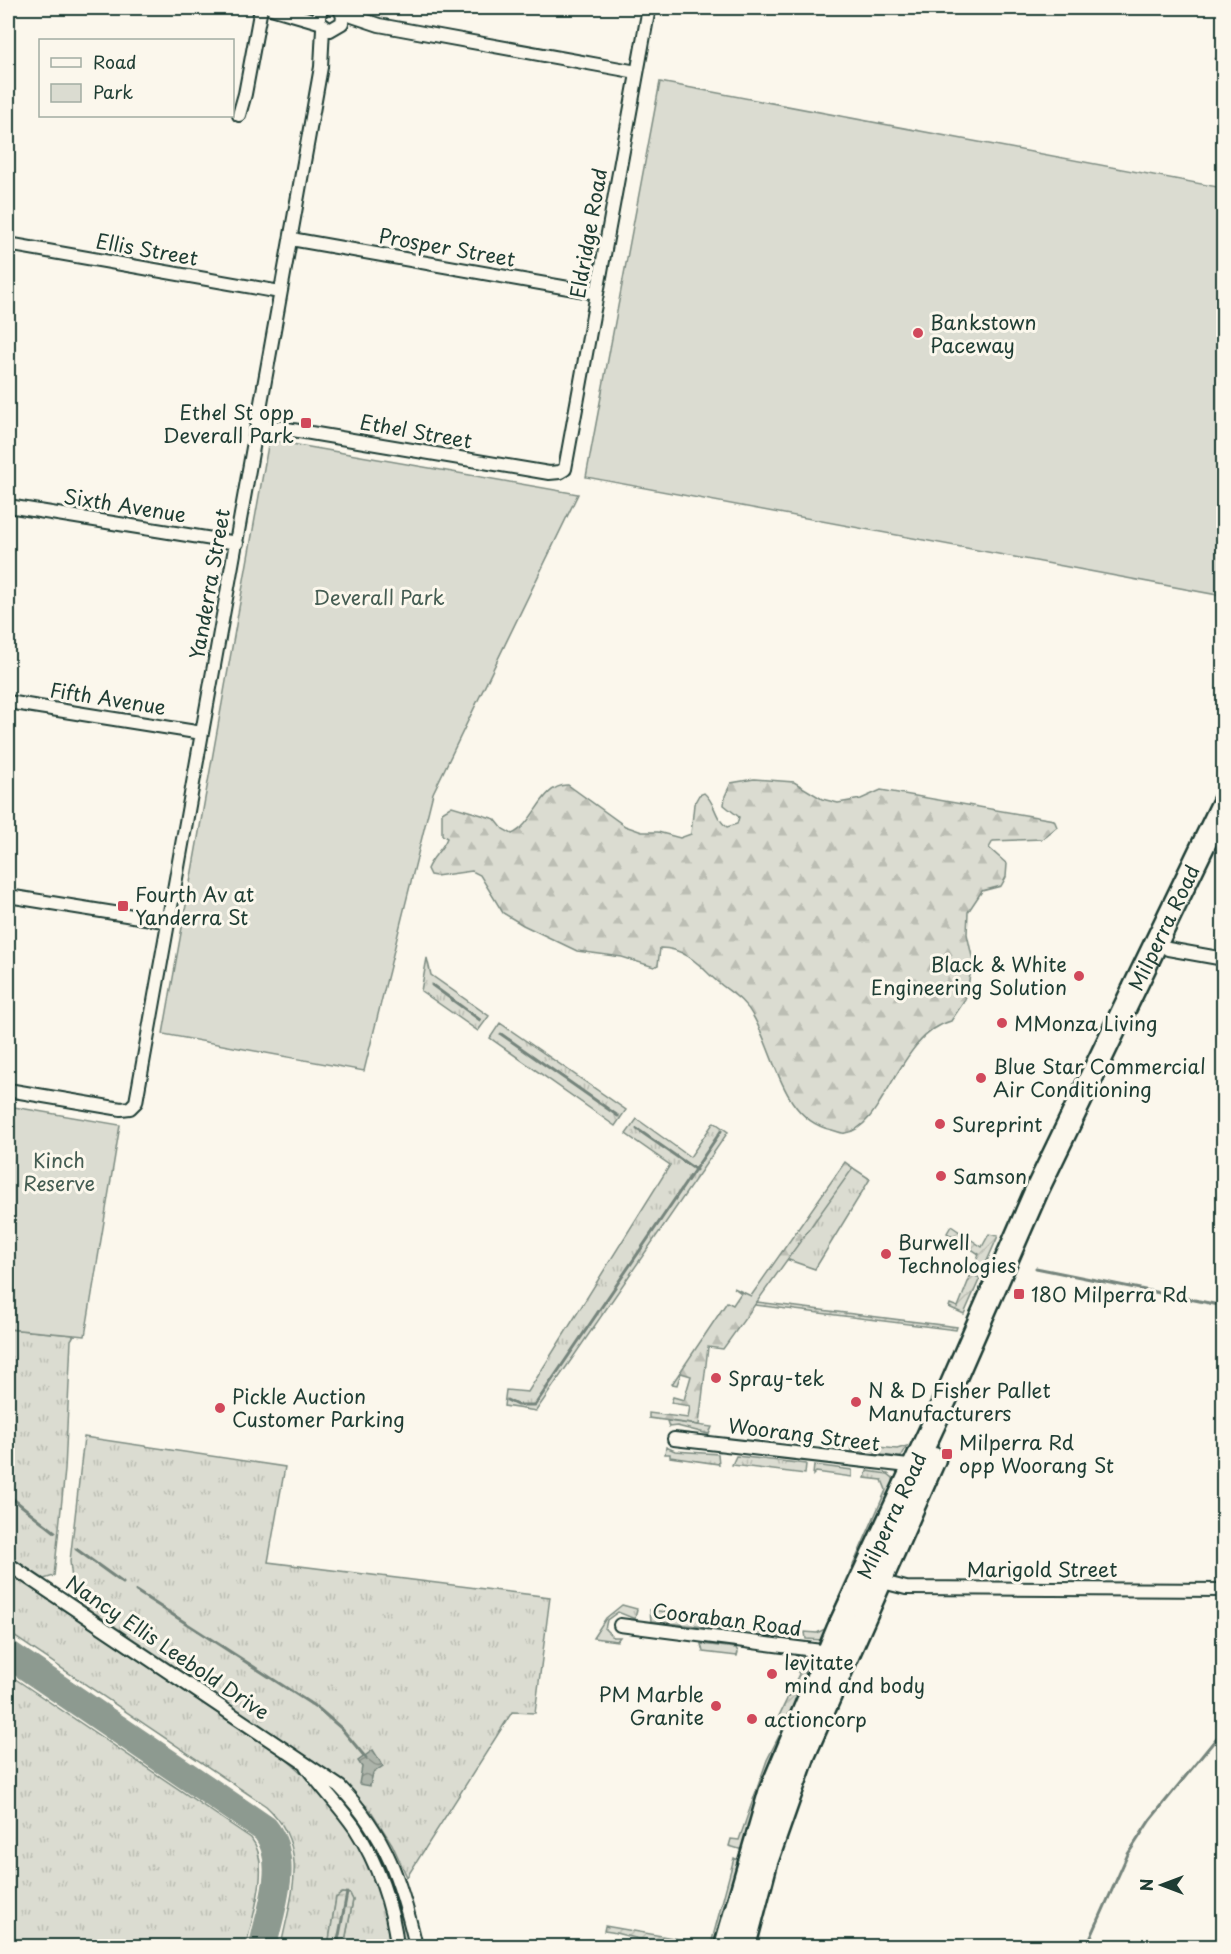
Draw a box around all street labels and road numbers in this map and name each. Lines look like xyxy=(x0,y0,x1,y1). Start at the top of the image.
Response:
street label: Eldridge Road xyxy=(562,166,614,300)
street label: Prosper Street xyxy=(376,220,518,274)
street label: Ellis Street xyxy=(94,225,200,273)
street label: Ethel Street xyxy=(358,406,474,456)
street label: Sixth Avenue xyxy=(62,481,188,529)
street label: Yanderra Street xyxy=(181,506,237,662)
street label: Fifth Avenue xyxy=(48,674,168,722)
street label: Milperra Road xyxy=(1120,860,1207,996)
street label: Woorang Street xyxy=(726,1410,882,1458)
street label: Milperra Road xyxy=(849,1447,933,1584)
street label: Marigold Street xyxy=(967,1554,1117,1584)
street label: Nancy Ellis Leebold Drive xyxy=(60,1568,276,1726)
street label: Cooraban Road xyxy=(651,1595,803,1643)

